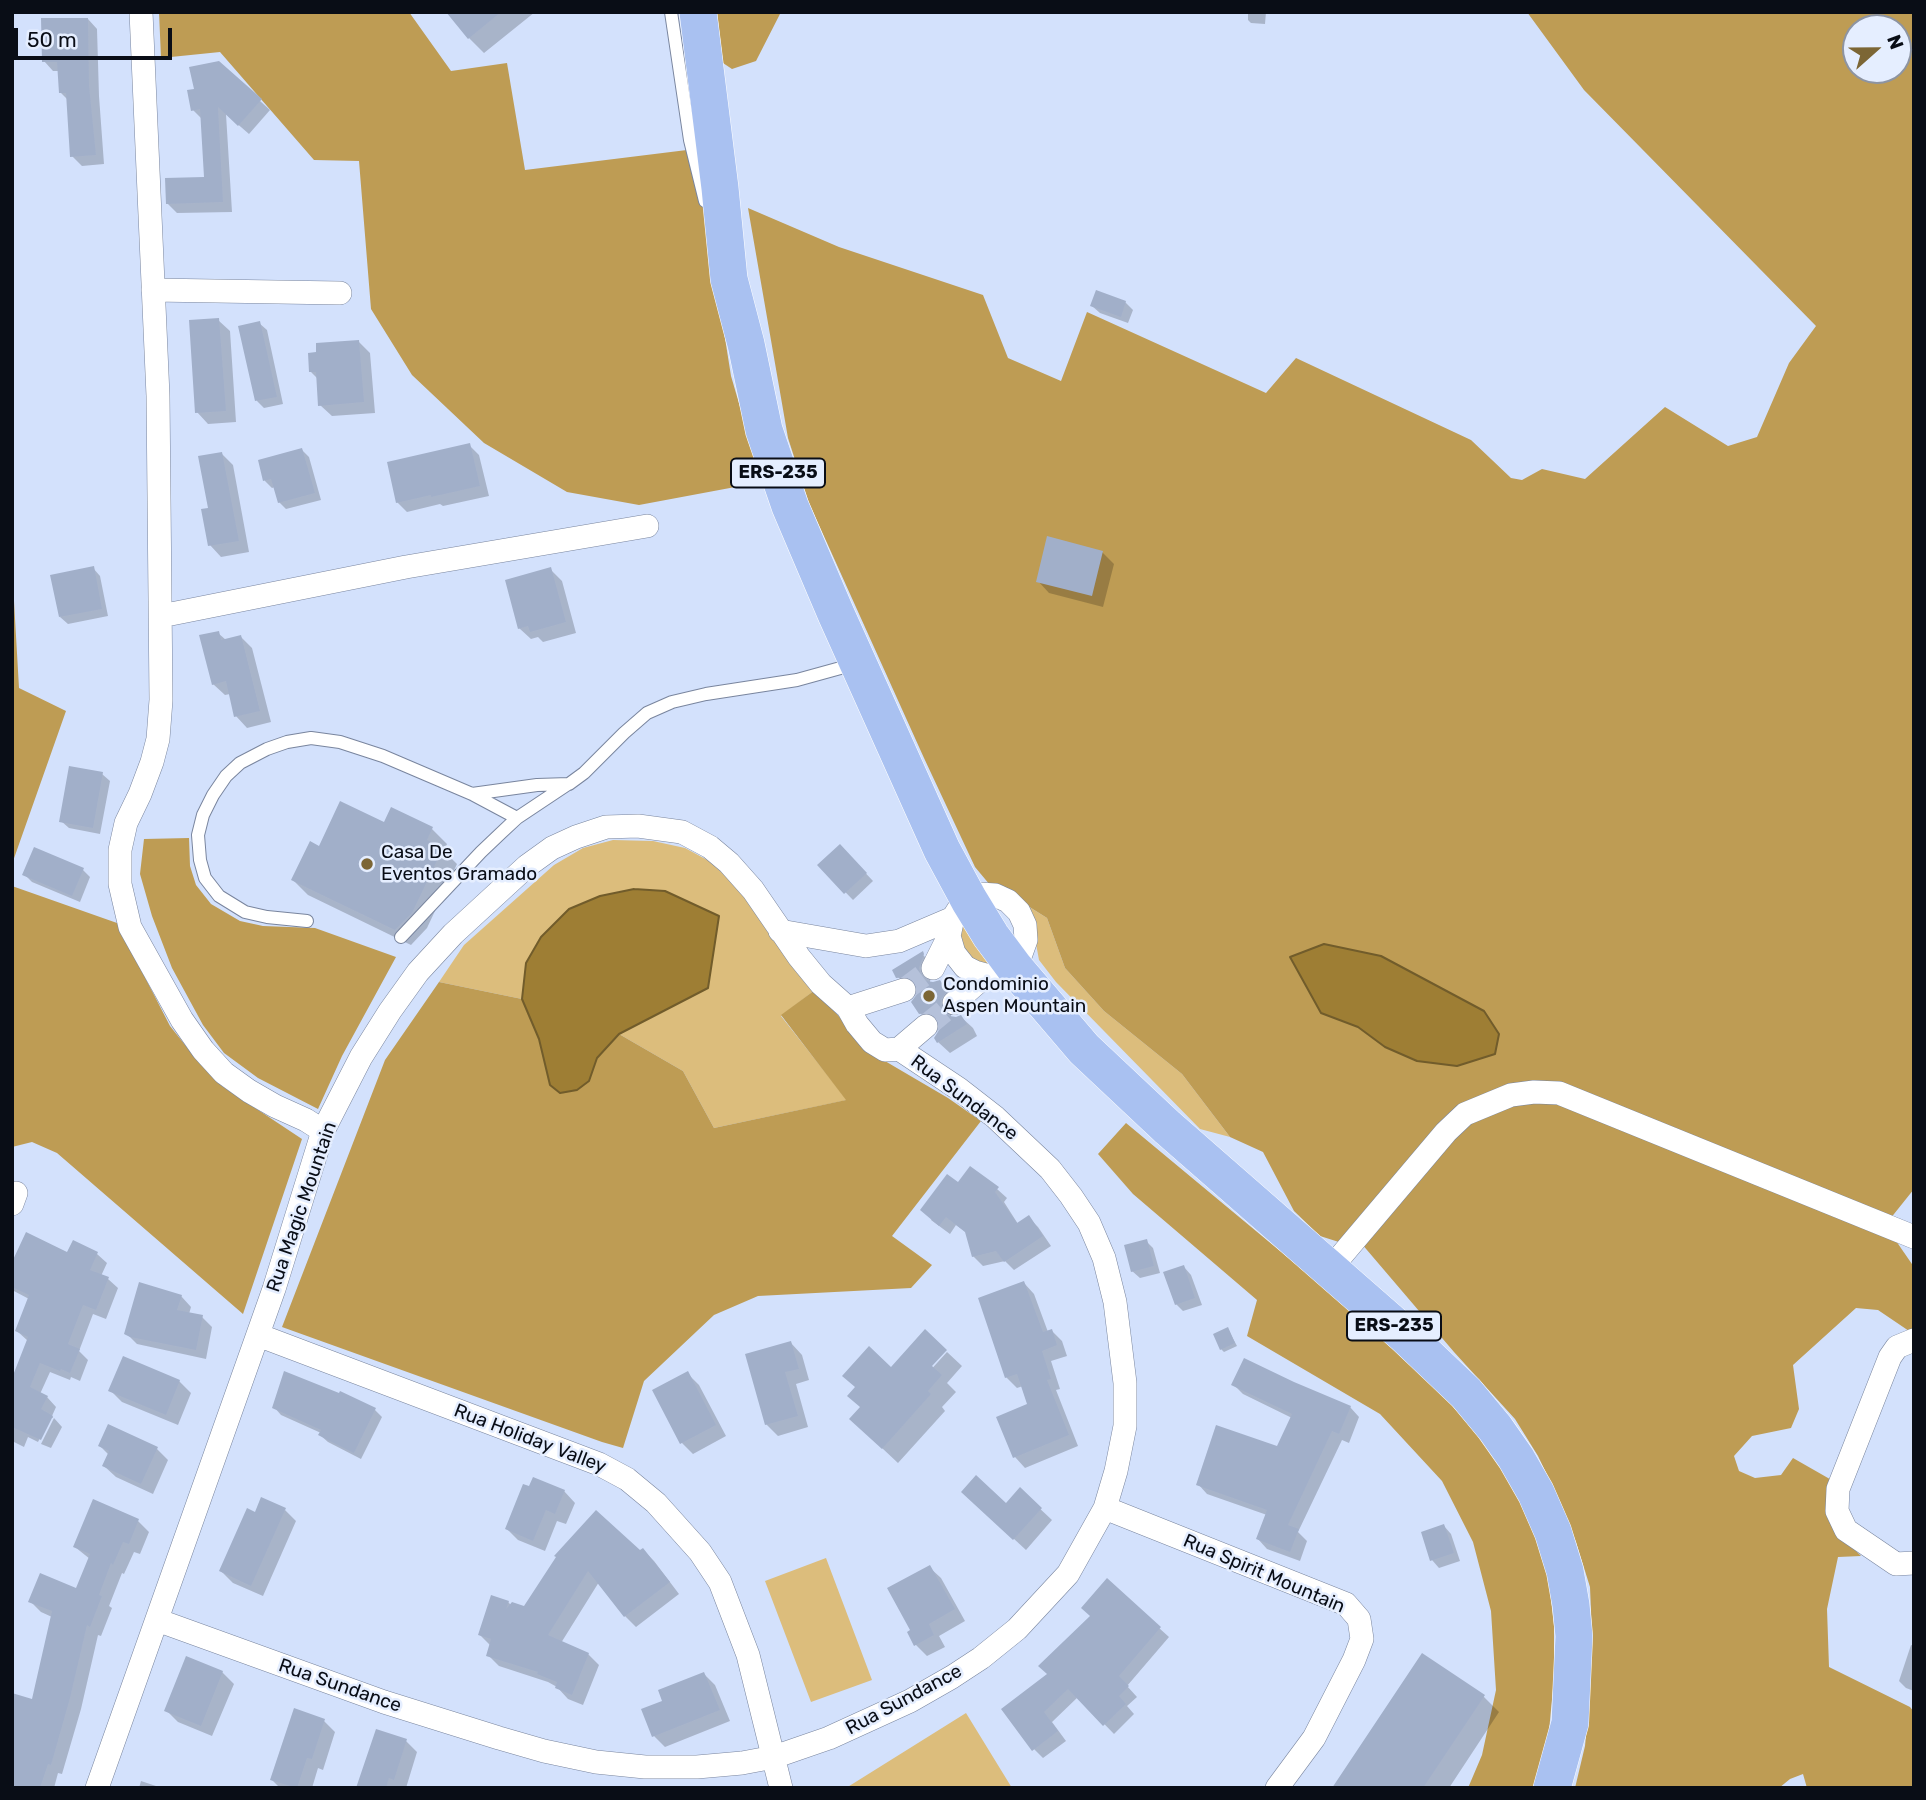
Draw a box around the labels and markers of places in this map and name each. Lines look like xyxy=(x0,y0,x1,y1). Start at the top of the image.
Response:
place label: Casa De Eventos Gramado xyxy=(381,842,537,886)
marker: Casa De Eventos Gramado xyxy=(359,856,375,872)
place label: Condominio Aspen Mountain xyxy=(943,974,1086,1018)
marker: Condominio Aspen Mountain xyxy=(921,988,937,1004)

